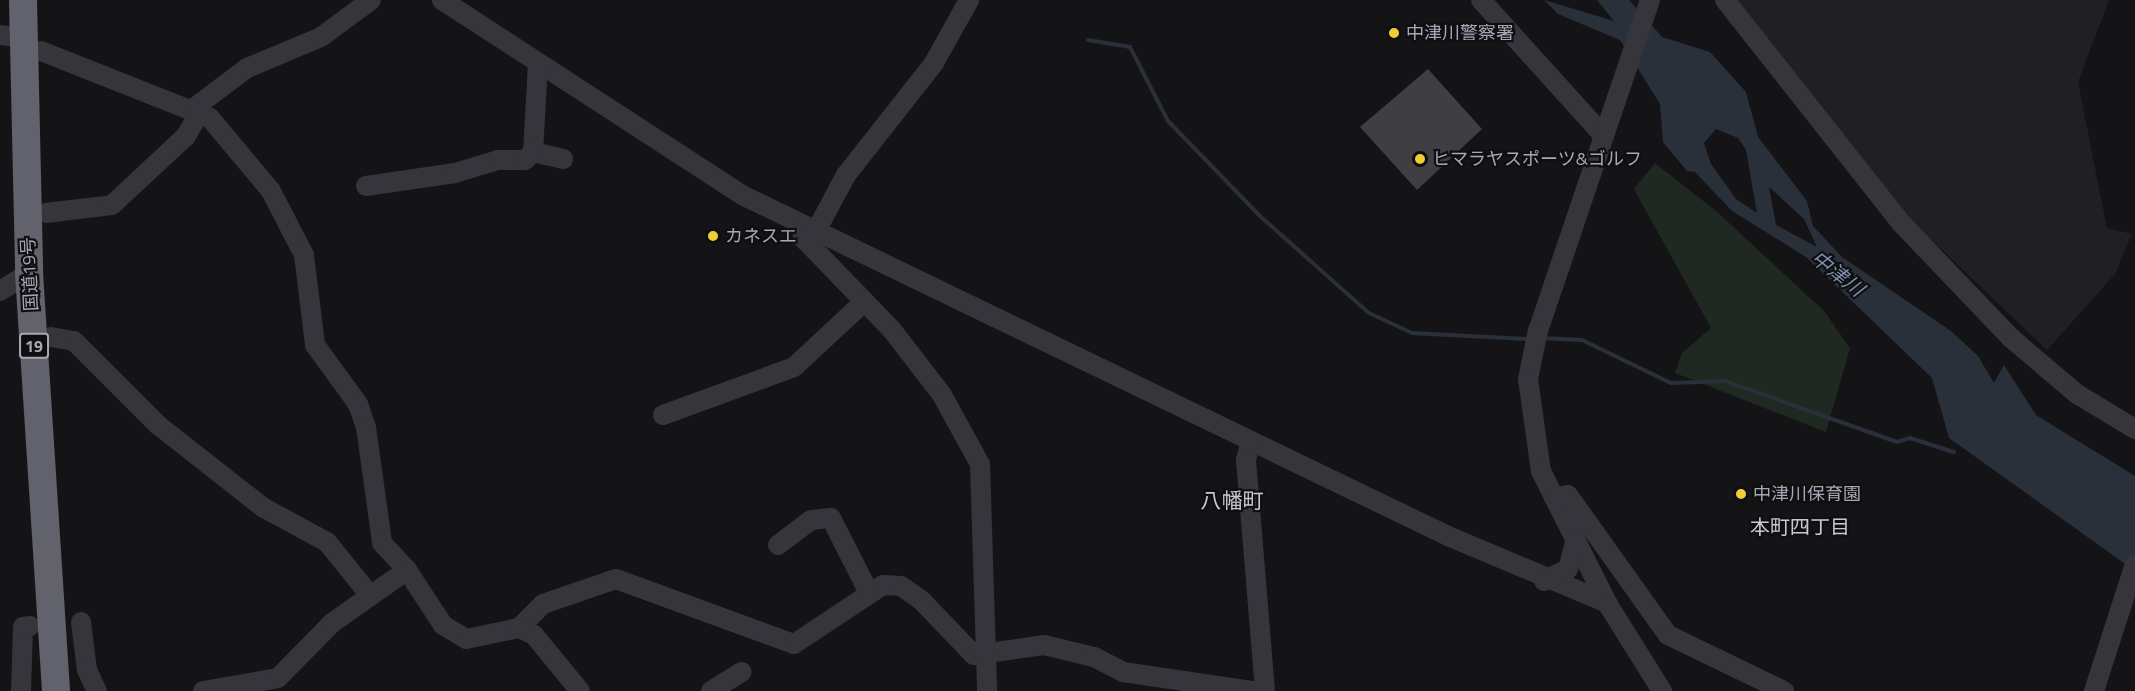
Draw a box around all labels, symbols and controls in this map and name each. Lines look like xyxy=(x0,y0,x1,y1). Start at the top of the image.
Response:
place label: 中津川警察署 xyxy=(1406,22,1514,44)
marker: 中津川警察署 xyxy=(1387,26,1401,40)
place label: ヒマラヤスポーツ&ゴルフ xyxy=(1432,148,1642,170)
marker: ヒマラヤスポーツ&ゴルフ xyxy=(1413,152,1427,166)
place label: カネスエ xyxy=(725,225,797,247)
marker: カネスエ xyxy=(706,229,720,243)
street label: 国道19号 xyxy=(17,236,43,312)
water label: 中津川 xyxy=(1807,245,1869,301)
road number: 19 xyxy=(19,333,49,359)
place label: 中津川保育園 xyxy=(1753,483,1861,505)
district label: 八幡町 xyxy=(1201,487,1263,513)
marker: 中津川保育園 xyxy=(1734,487,1748,501)
district label: 本町四丁目 xyxy=(1750,514,1850,538)

